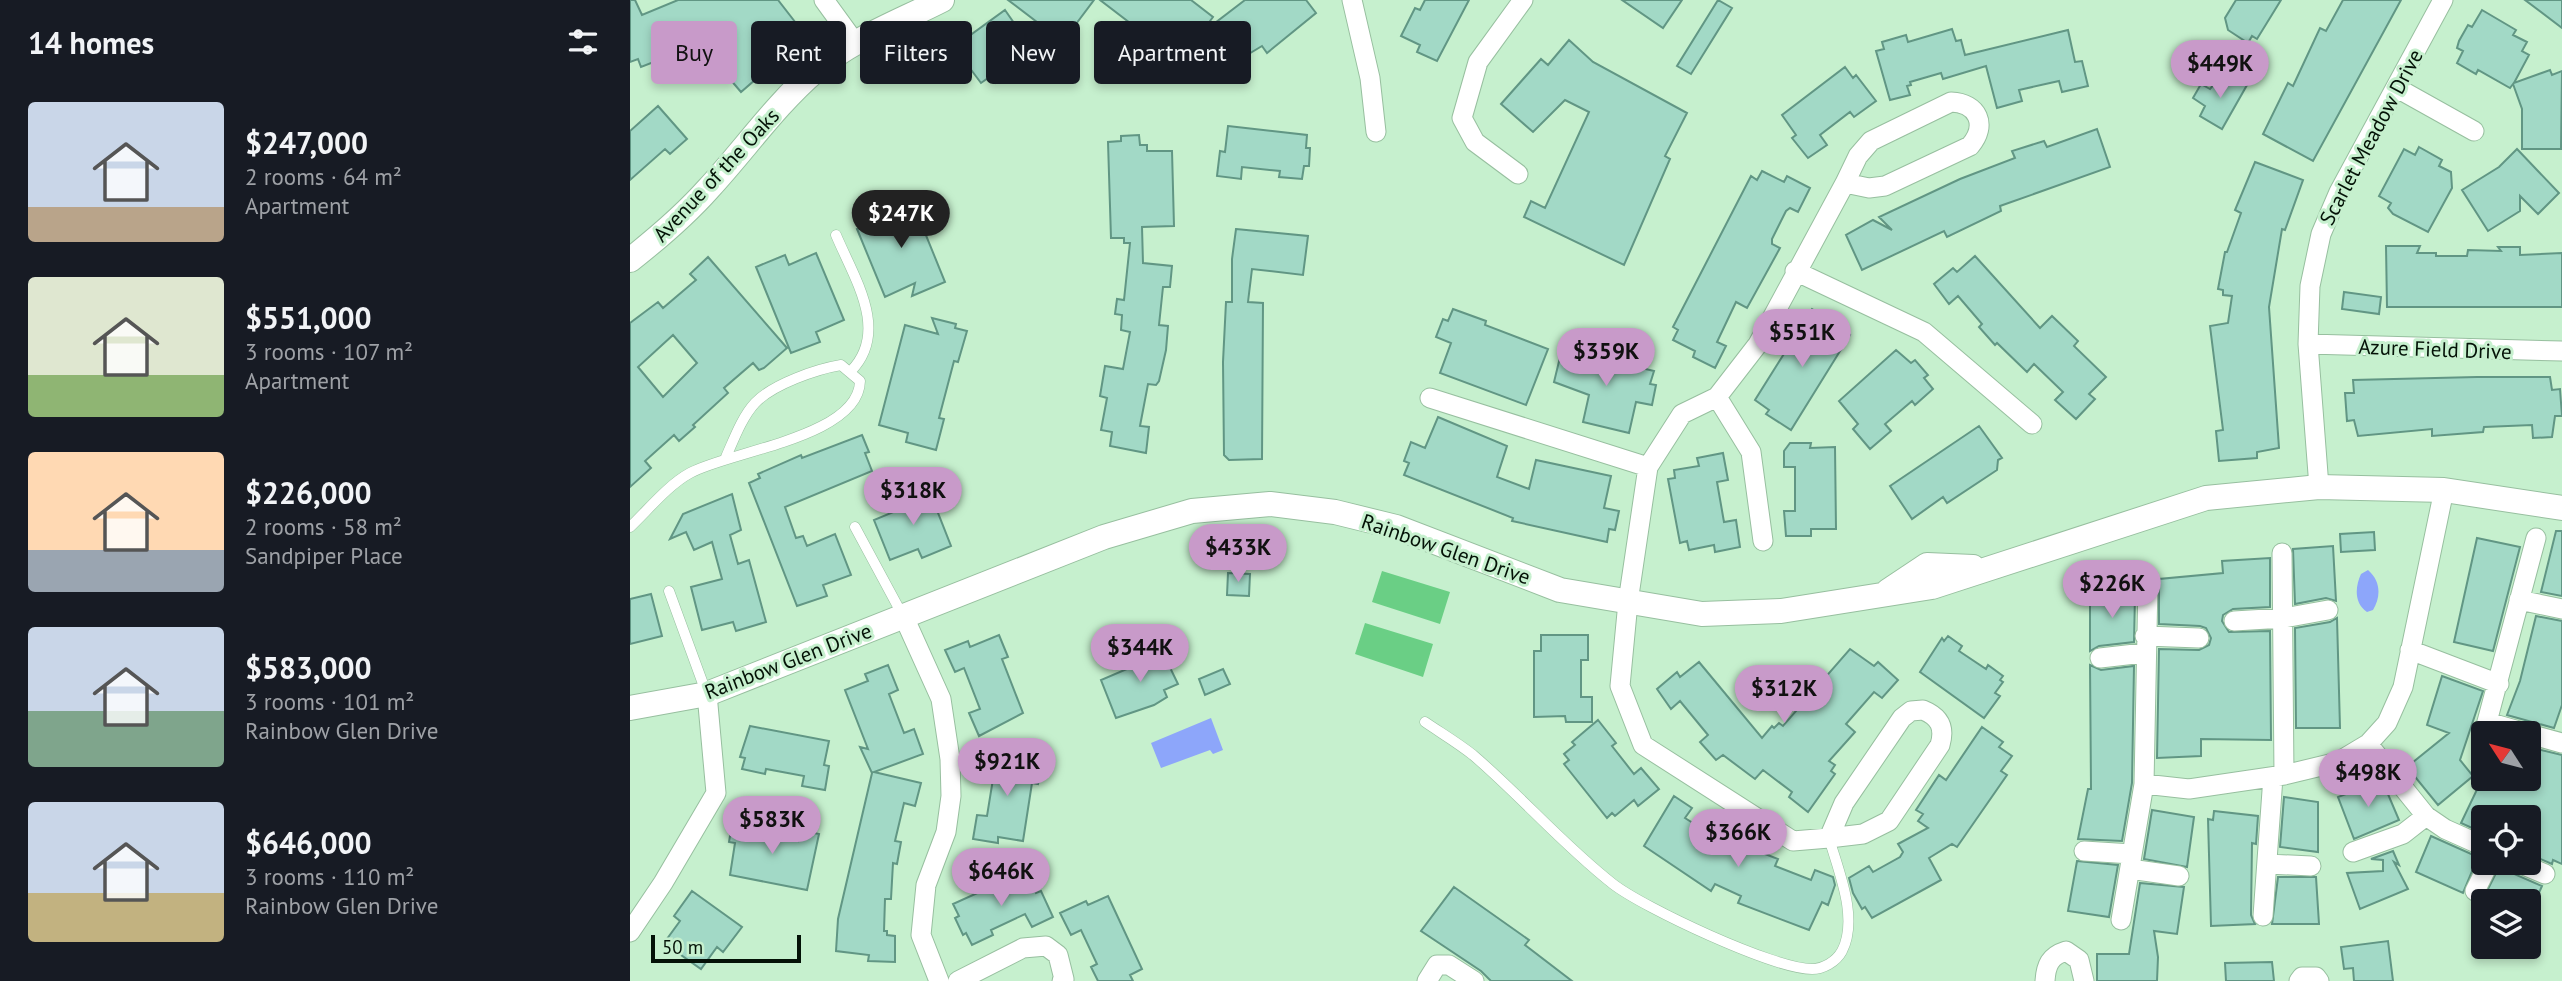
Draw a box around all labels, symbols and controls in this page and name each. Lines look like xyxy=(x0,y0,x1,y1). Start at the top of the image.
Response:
chip: Buy xyxy=(651,21,737,84)
chip: Rent xyxy=(751,21,846,84)
chip: Filters xyxy=(860,21,972,84)
chip: New xyxy=(986,21,1080,84)
chip: Apartment xyxy=(1094,21,1251,84)
text: 14 homes xyxy=(28,23,154,62)
icon: filters xyxy=(564,23,602,61)
pin: $449K xyxy=(2171,41,2269,100)
street label: Scarlet Meadow Drive xyxy=(2313,44,2429,230)
text: $449K xyxy=(2187,48,2253,77)
street label: Avenue of the Oaks xyxy=(647,103,785,247)
text: $247,000 xyxy=(245,123,368,162)
icon: home xyxy=(84,130,168,214)
text: 2 rooms · 64 m² xyxy=(245,162,402,191)
pin: $247K xyxy=(852,190,950,250)
text: Apartment xyxy=(245,191,349,220)
text: $247K xyxy=(868,198,934,227)
text: $551,000 xyxy=(245,298,372,337)
icon: home xyxy=(84,305,168,389)
pin: $551K xyxy=(1753,310,1851,369)
text: $551K xyxy=(1769,317,1835,346)
pin: $359K xyxy=(1557,328,1655,388)
street label: Azure Field Drive xyxy=(2358,333,2512,365)
text: $359K xyxy=(1573,336,1639,365)
text: 3 rooms · 107 m² xyxy=(245,337,413,366)
text: Apartment xyxy=(245,366,349,395)
pin: $318K xyxy=(864,468,962,527)
text: $226,000 xyxy=(245,473,372,512)
text: $318K xyxy=(880,475,946,504)
icon: home xyxy=(84,480,168,564)
street label: Rainbow Glen Drive xyxy=(1358,507,1534,591)
text: 2 rooms · 58 m² xyxy=(245,512,402,541)
pin: $433K xyxy=(1189,524,1287,584)
text: $433K xyxy=(1205,532,1271,561)
text: Sandpiper Place xyxy=(245,541,403,570)
pin: $226K xyxy=(2063,560,2161,620)
text: $226K xyxy=(2079,568,2145,597)
street label: Rainbow Glen Drive xyxy=(701,617,875,705)
pin: $344K xyxy=(1091,624,1189,684)
text: $344K xyxy=(1107,632,1173,661)
text: $583,000 xyxy=(245,648,372,687)
icon: home xyxy=(84,655,168,739)
pin: $312K xyxy=(1735,666,1833,725)
text: $312K xyxy=(1751,673,1817,702)
text: 3 rooms · 101 m² xyxy=(245,687,414,716)
text: Rainbow Glen Drive xyxy=(245,716,438,745)
north arrow xyxy=(2471,721,2541,791)
map controls xyxy=(2471,721,2541,959)
pin: $921K xyxy=(958,738,1056,798)
text: $921K xyxy=(974,746,1040,775)
pin: $498K xyxy=(2319,750,2417,809)
text: $498K xyxy=(2335,757,2401,786)
pin: $583K xyxy=(723,796,821,856)
text: $583K xyxy=(739,804,805,833)
button: locate xyxy=(2471,805,2541,875)
pin: $366K xyxy=(1689,810,1787,869)
text: $366K xyxy=(1705,817,1771,846)
text: $646,000 xyxy=(245,823,372,862)
icon: home xyxy=(84,830,168,914)
pin: $646K xyxy=(952,848,1050,908)
text: $646K xyxy=(968,856,1034,885)
text: 3 rooms · 110 m² xyxy=(245,862,414,891)
button: layers xyxy=(2471,889,2541,959)
text: Rainbow Glen Drive xyxy=(245,891,438,920)
scale bar xyxy=(651,932,802,964)
text: 50 m xyxy=(662,935,703,959)

